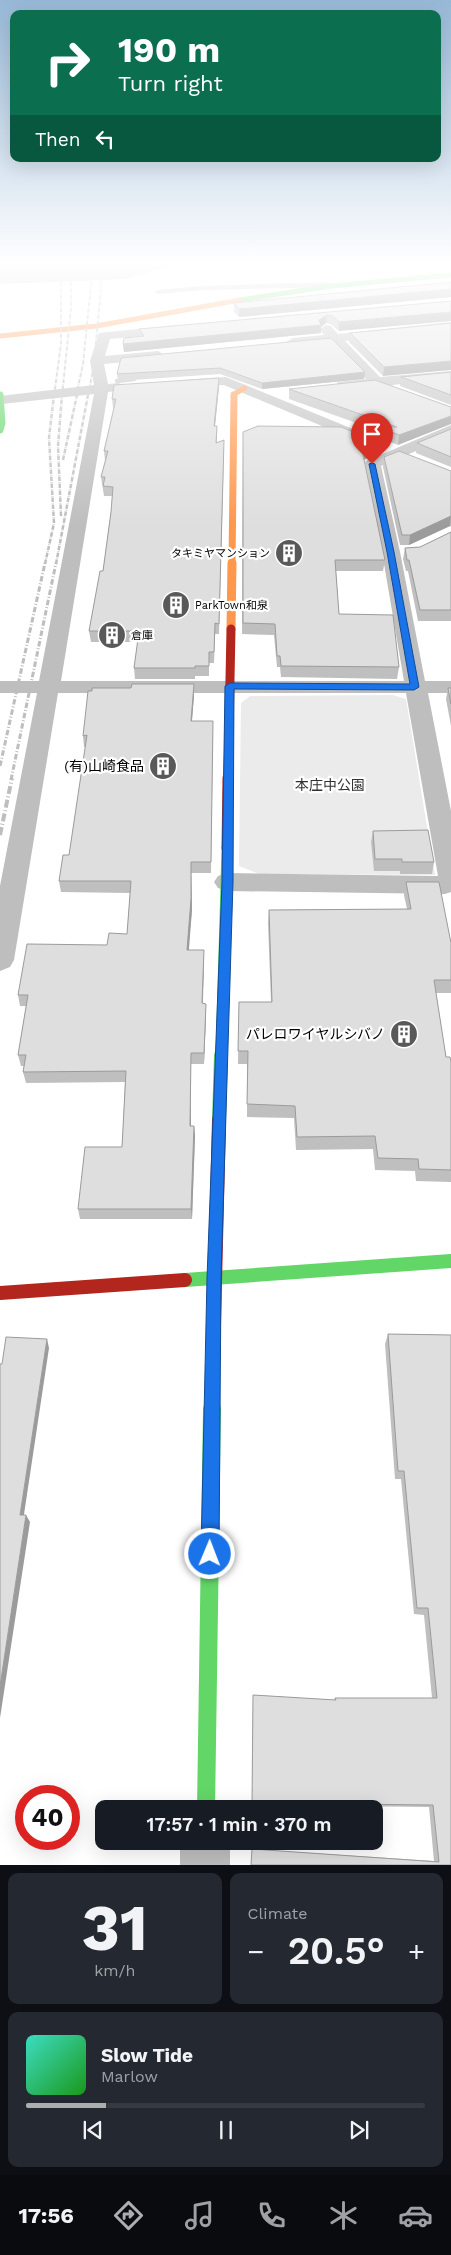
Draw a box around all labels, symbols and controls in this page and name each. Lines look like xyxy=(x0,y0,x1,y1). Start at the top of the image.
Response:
text: 190 m xyxy=(118,29,220,71)
icon: right xyxy=(35,30,100,95)
text: Turn right xyxy=(118,71,223,96)
icon: left xyxy=(91,125,119,153)
text: Then xyxy=(35,128,81,151)
pin xyxy=(351,413,393,464)
icon: arrive xyxy=(358,420,386,448)
building icon: タキミヤマンション xyxy=(274,538,304,568)
place label: タキミヤマンション xyxy=(171,547,270,560)
building icon: ParkTown和泉 xyxy=(161,590,191,620)
place label: ParkTown和泉 xyxy=(195,599,269,612)
building icon: 倉庫 xyxy=(97,620,127,650)
place label: 倉庫 xyxy=(131,629,153,642)
building icon: (有)山崎食品 xyxy=(148,751,178,781)
place label: (有)山崎食品 xyxy=(64,758,144,774)
park label: 本庄中公園 xyxy=(295,777,365,793)
building icon: パレロワイヤルシバノ xyxy=(389,1019,419,1049)
place label: パレロワイヤルシバノ xyxy=(246,1026,385,1042)
position arrow xyxy=(183,1527,235,1579)
speed limit sign: 40 xyxy=(15,1785,80,1850)
text: 17:57 · 1 min · 370 m xyxy=(147,1813,331,1836)
text: 31 xyxy=(81,1890,148,1966)
text: Climate xyxy=(248,1904,308,1923)
text: 20.5° xyxy=(288,1929,385,1973)
text: − xyxy=(248,1935,264,1968)
text: + xyxy=(408,1935,425,1968)
text: km/h xyxy=(94,1961,135,1980)
text: Slow Tide xyxy=(101,2044,193,2067)
text: Marlow xyxy=(101,2067,158,2086)
icon: previous xyxy=(79,2116,107,2144)
icon: pause xyxy=(212,2116,240,2144)
icon: next xyxy=(345,2116,373,2144)
icon: directions xyxy=(111,2198,146,2233)
icon: music xyxy=(182,2198,217,2233)
icon: phone xyxy=(254,2198,289,2233)
icon: climate xyxy=(326,2198,361,2233)
icon: car xyxy=(398,2198,433,2233)
text: 17:56 xyxy=(18,2203,74,2228)

